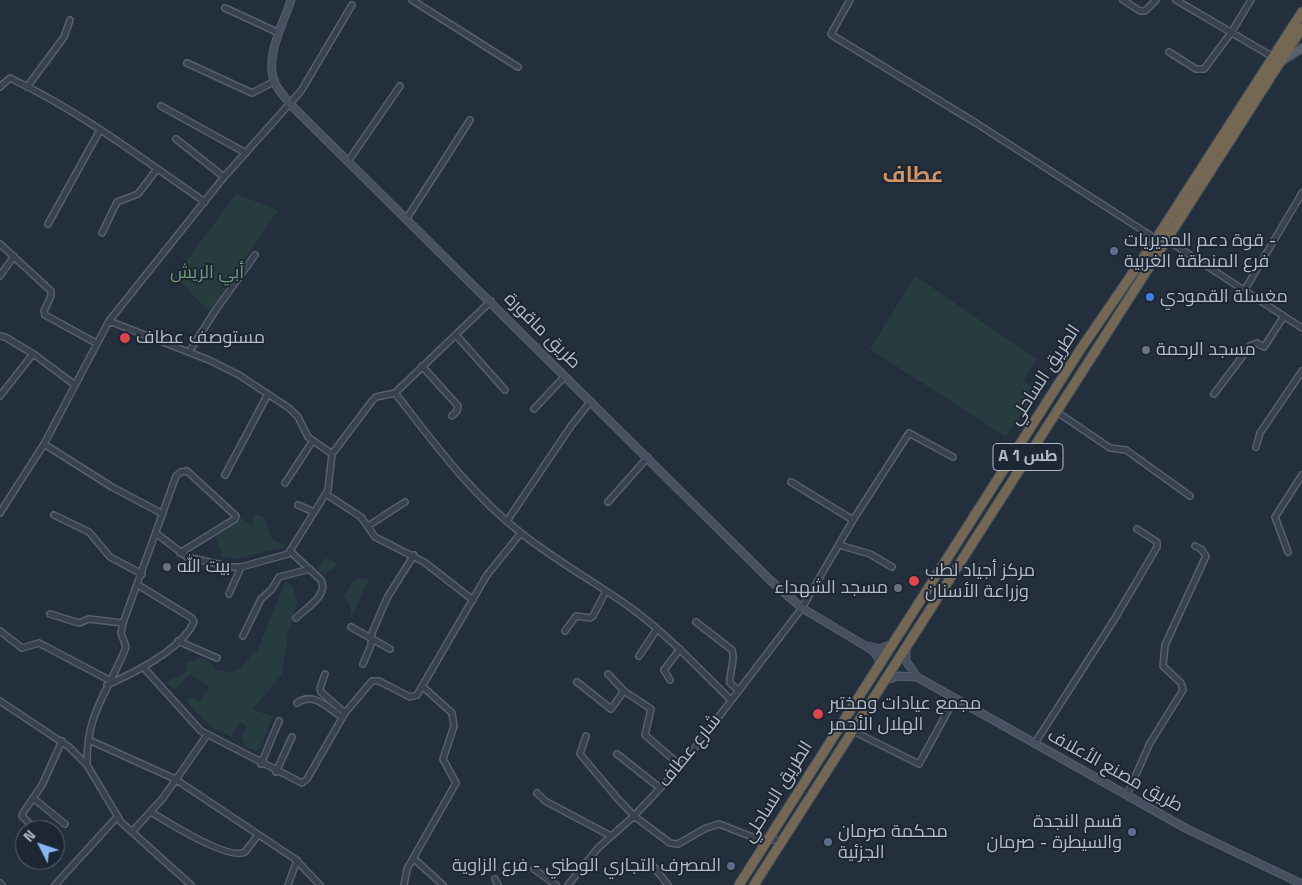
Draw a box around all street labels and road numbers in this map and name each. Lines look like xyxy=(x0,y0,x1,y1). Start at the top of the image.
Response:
street label: طريق ماقورة xyxy=(499,288,585,374)
street label: الطريق الساحلي xyxy=(1005,321,1085,429)
road number: A 1 طس xyxy=(993,444,1063,471)
street label: شارع عطاف xyxy=(654,710,726,792)
street label: طريق مصنع الأعلاف xyxy=(1043,725,1187,817)
street label: الطريق الساحلي xyxy=(738,737,818,847)

